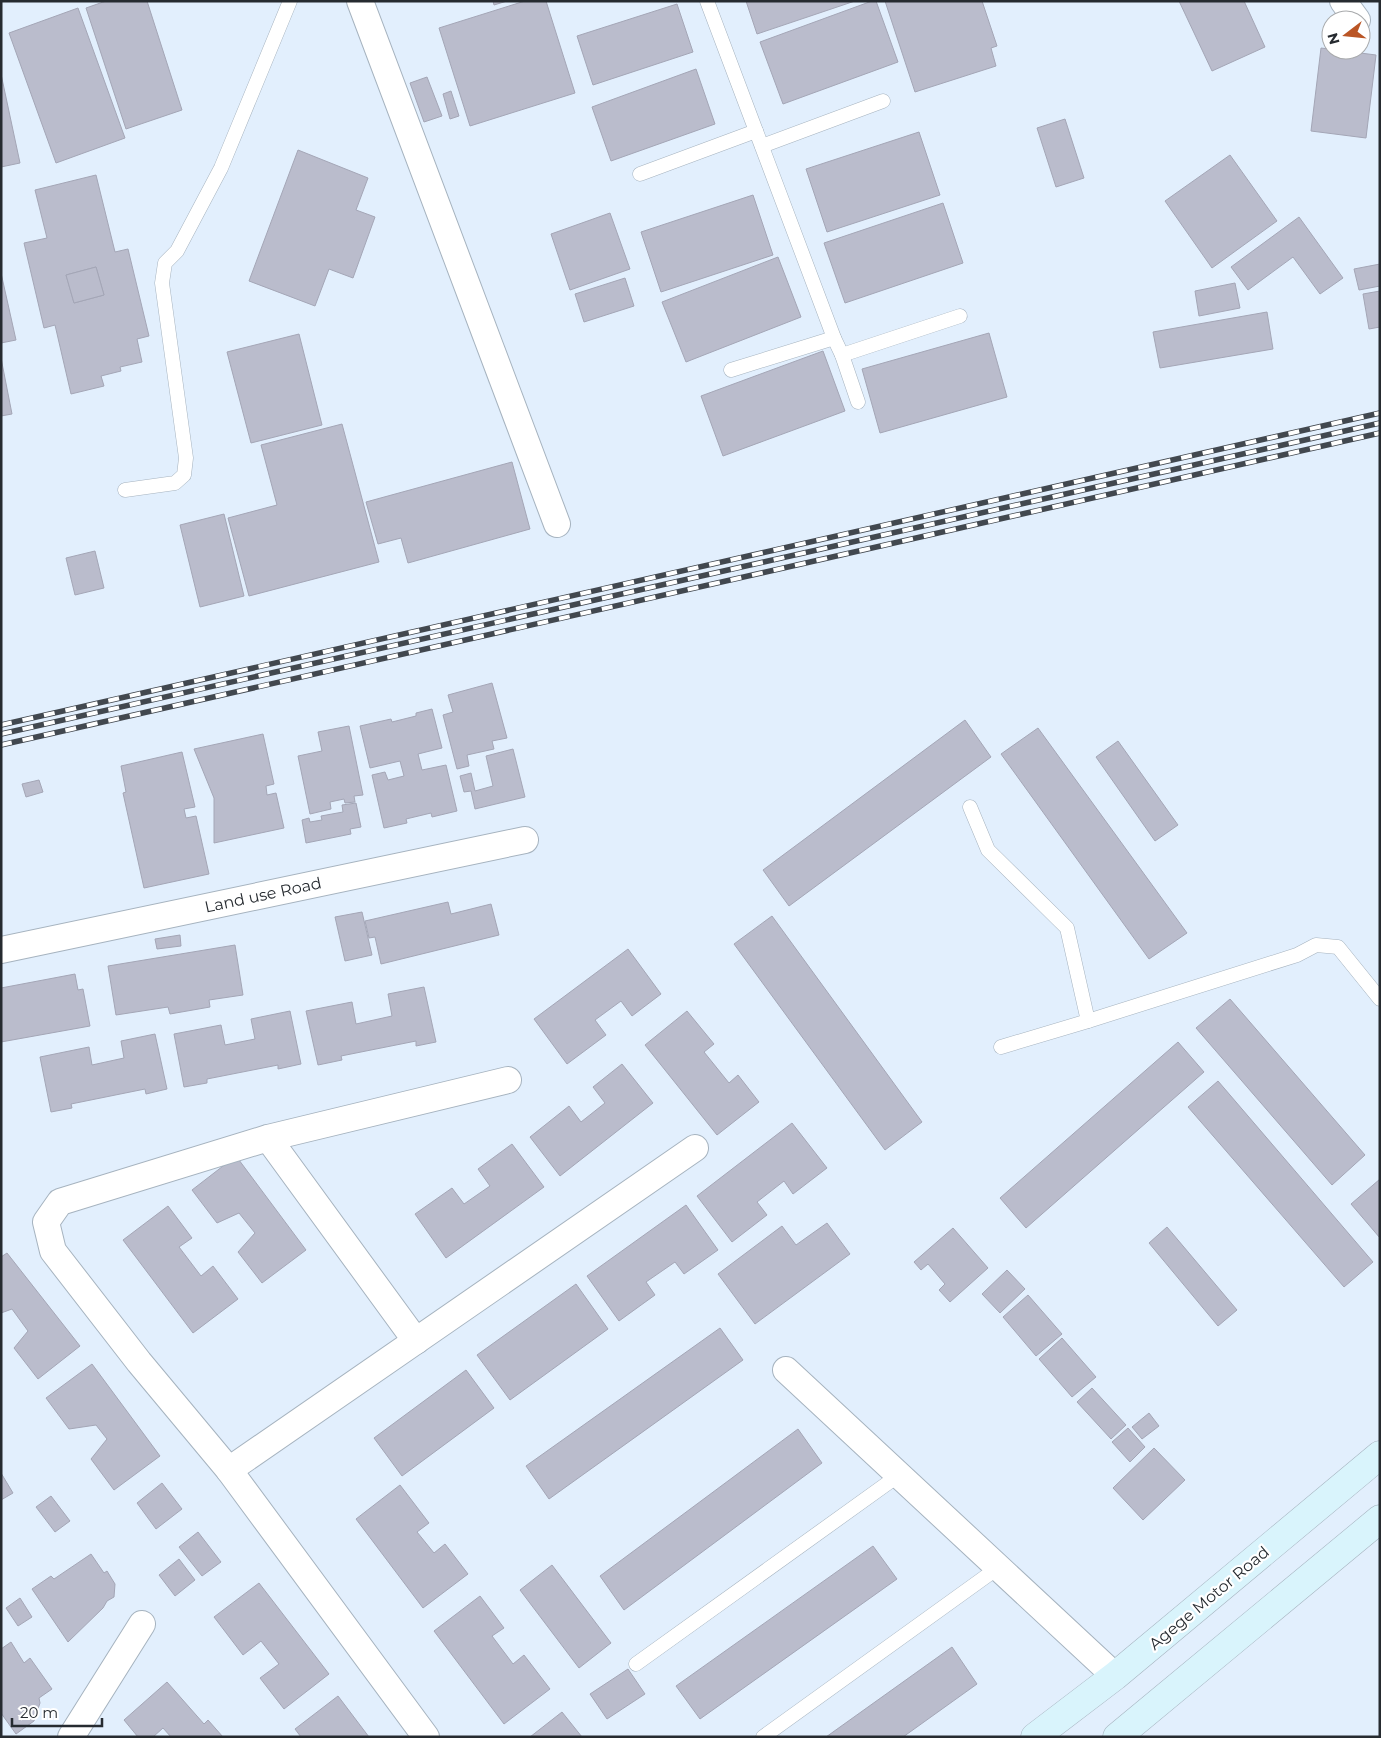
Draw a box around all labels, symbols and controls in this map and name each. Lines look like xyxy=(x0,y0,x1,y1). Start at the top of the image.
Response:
north arrow xyxy=(1321,10,1371,60)
text: N xyxy=(1323,31,1344,47)
street label: Land use Road xyxy=(203,873,323,917)
street label: Agege Motor Road xyxy=(1145,1542,1273,1654)
scale bar xyxy=(12,1696,102,1728)
text: 20 m xyxy=(20,1703,58,1722)

